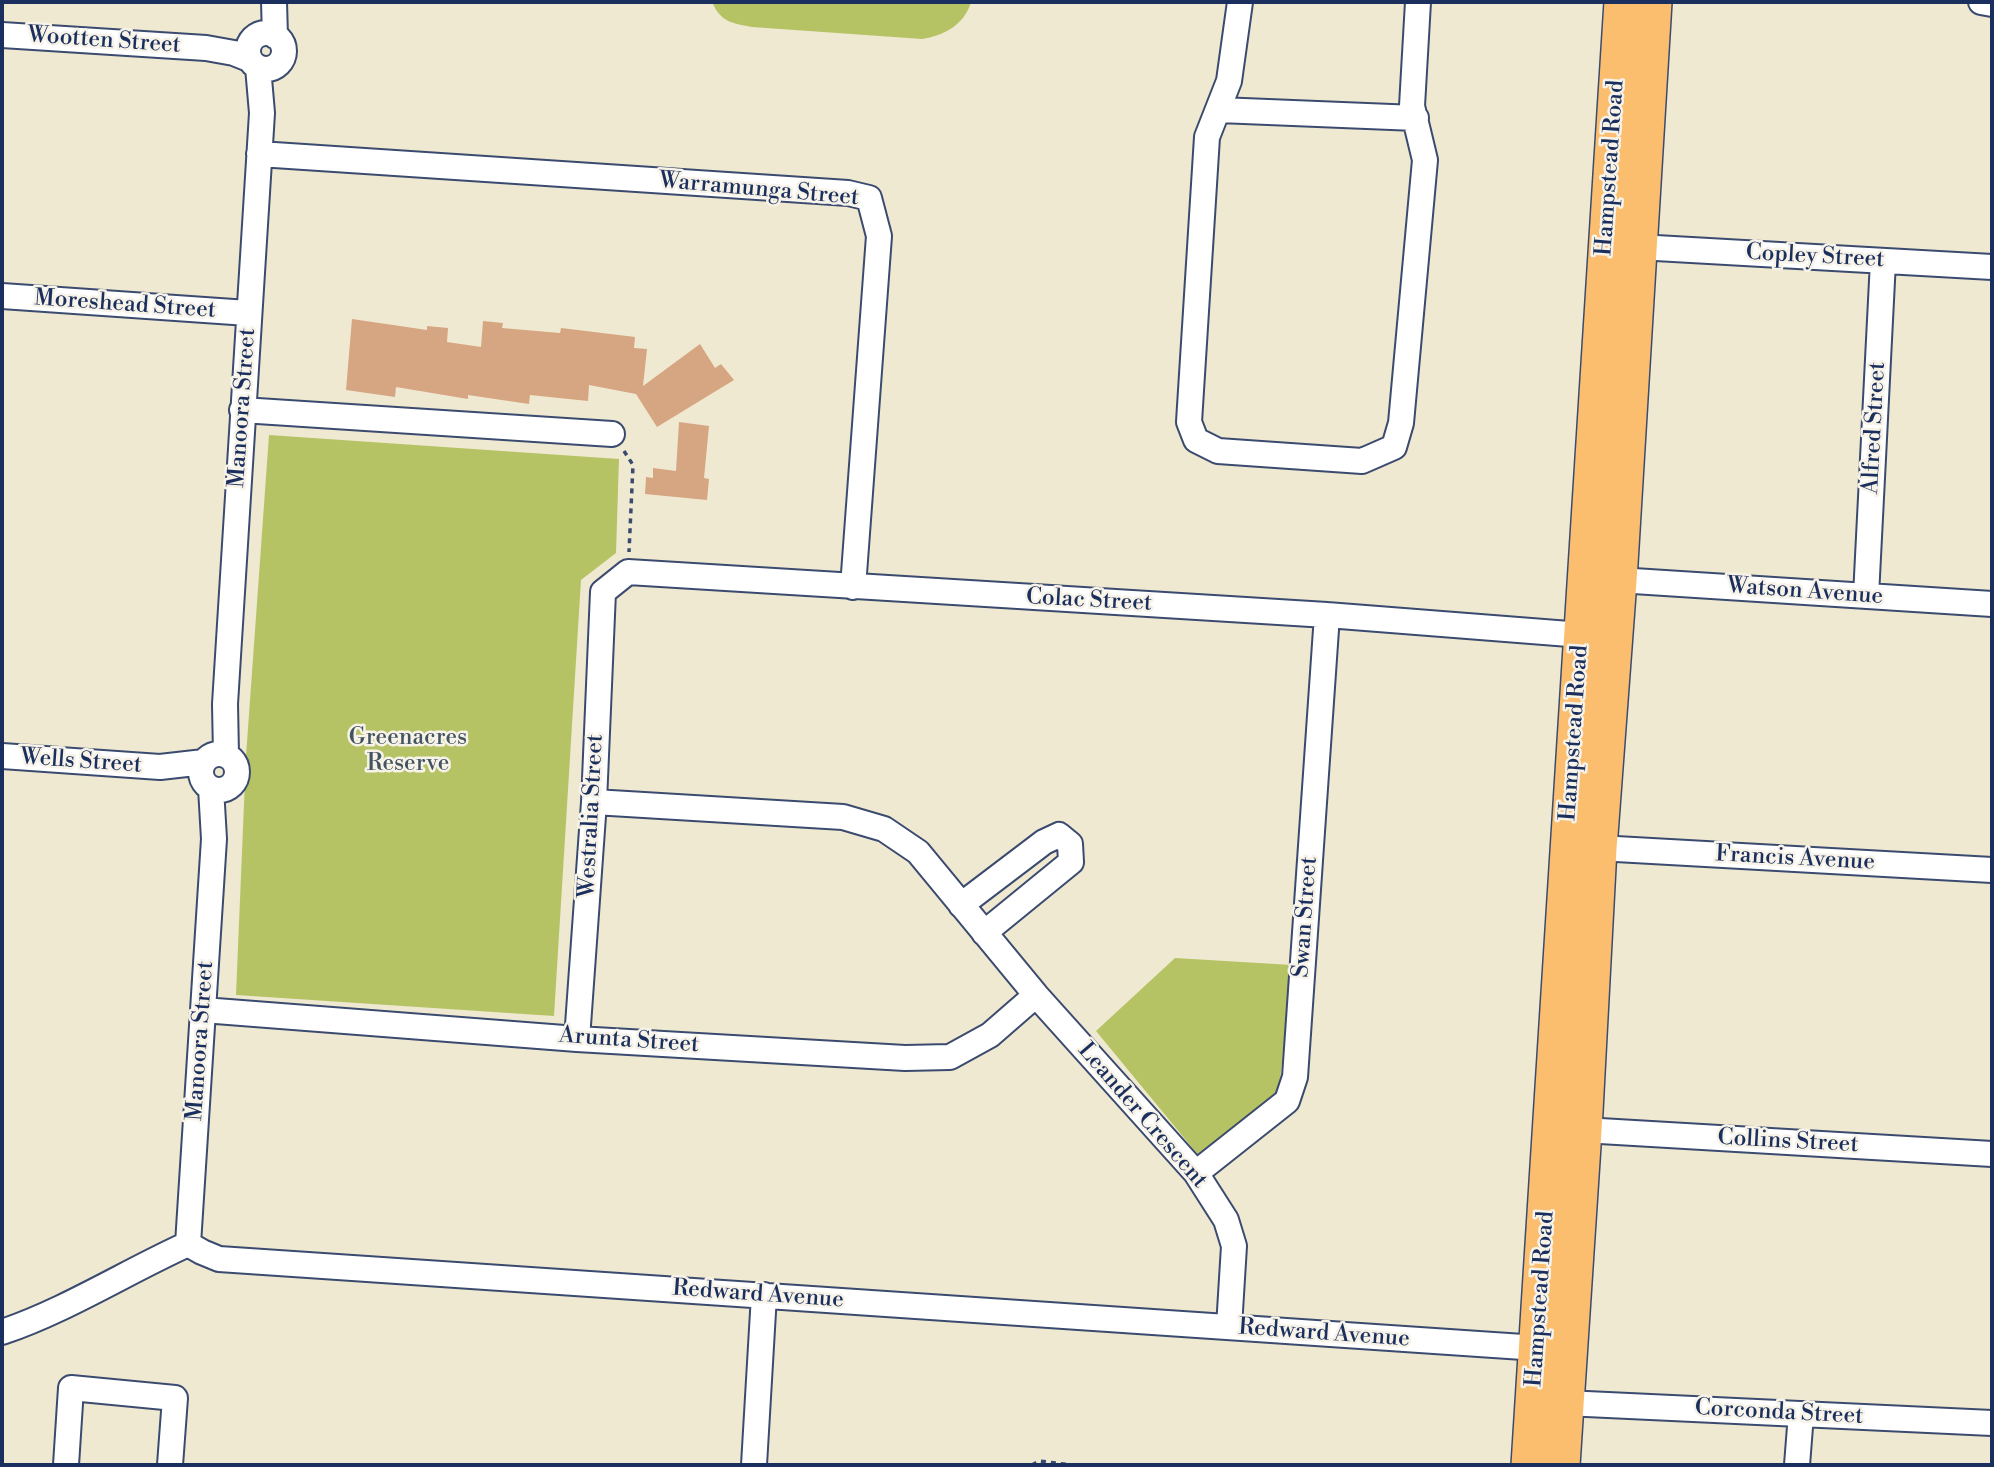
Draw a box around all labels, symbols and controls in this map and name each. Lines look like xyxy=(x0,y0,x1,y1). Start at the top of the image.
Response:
street label: Wootten Street xyxy=(26,22,182,60)
street label: Hampstead Road xyxy=(1591,79,1631,257)
street label: Warramunga Street xyxy=(658,168,860,212)
street label: Copley Street xyxy=(1745,240,1885,274)
street label: Moreshead Street xyxy=(33,285,217,325)
street label: Manoora Street xyxy=(224,327,262,489)
street label: Alfred Street xyxy=(1858,361,1892,495)
street label: Watson Avenue xyxy=(1726,573,1884,611)
street label: Colac Street xyxy=(1025,584,1153,618)
street label: Hampstead Road xyxy=(1555,644,1595,822)
park label: Greenacres Reserve xyxy=(349,724,467,778)
street label: Westralia Street xyxy=(574,733,610,899)
street label: Wells Street xyxy=(19,744,143,780)
street label: Francis Avenue xyxy=(1714,841,1876,877)
street label: Swan Street xyxy=(1288,855,1324,979)
street label: Manoora Street xyxy=(182,960,220,1122)
street label: Arunta Street xyxy=(558,1022,700,1060)
street label: Leander Crescent xyxy=(1071,1038,1213,1194)
street label: Collins Street xyxy=(1717,1125,1859,1159)
street label: Hampstead Road xyxy=(1521,1210,1561,1388)
street label: Redward Avenue xyxy=(671,1275,845,1315)
street label: Redward Avenue xyxy=(1237,1314,1411,1354)
street label: Corconda Street xyxy=(1694,1395,1864,1431)

